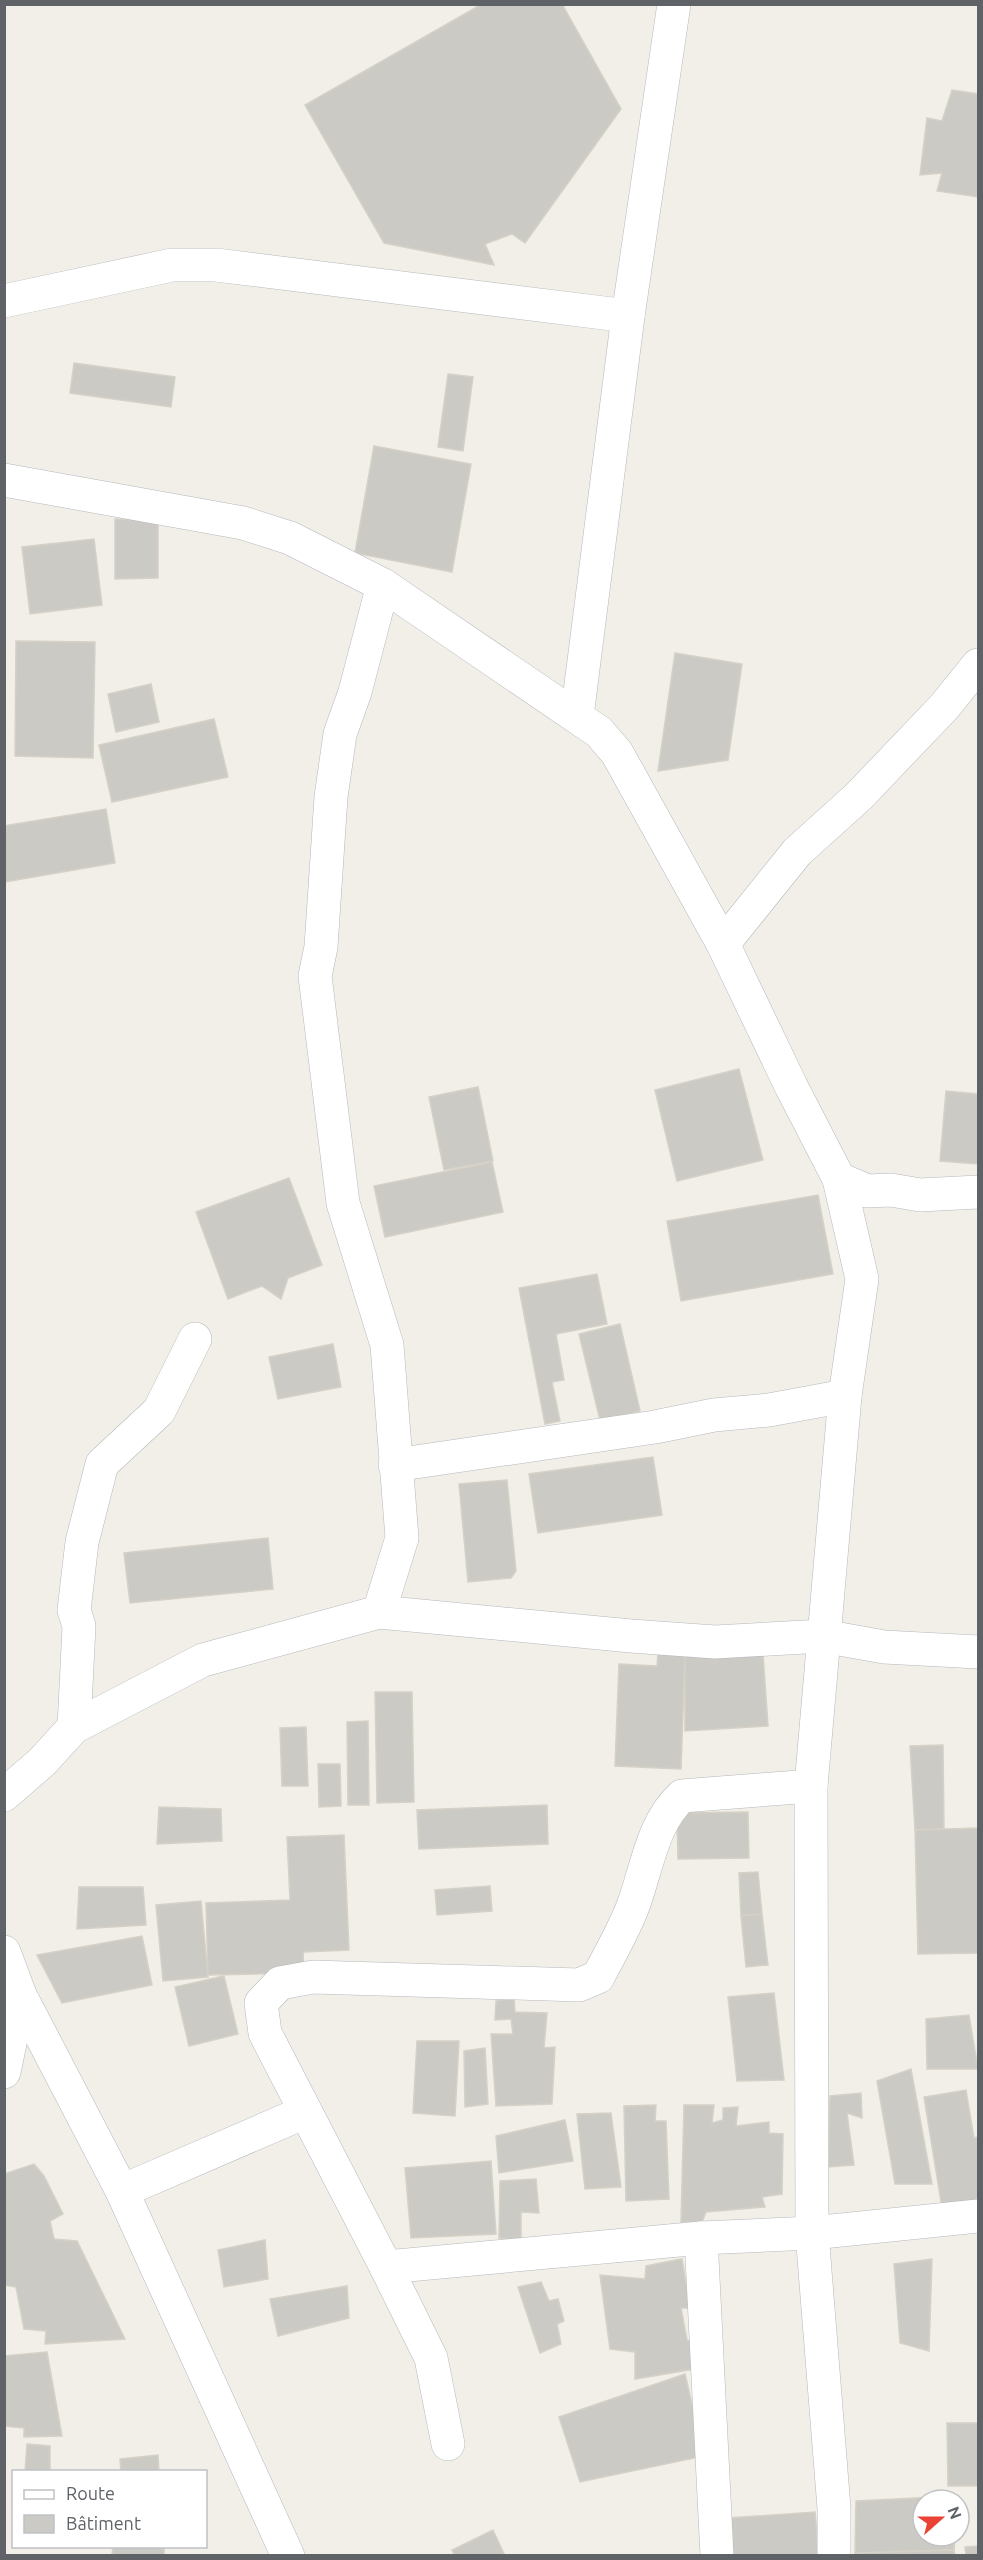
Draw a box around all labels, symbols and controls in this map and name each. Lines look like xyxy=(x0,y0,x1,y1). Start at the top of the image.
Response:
legend xyxy=(12,2470,207,2548)
text: Route xyxy=(66,2483,115,2503)
north arrow xyxy=(911,2488,971,2548)
text: N xyxy=(944,2504,966,2521)
text: Bâtiment xyxy=(66,2513,141,2533)

